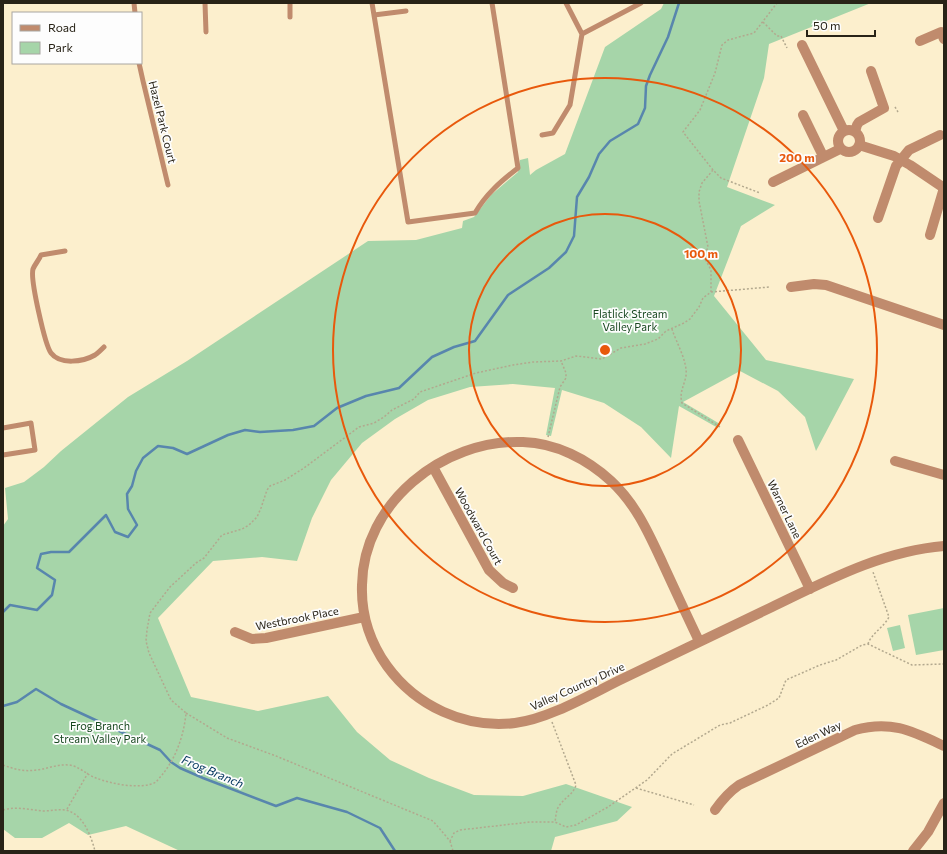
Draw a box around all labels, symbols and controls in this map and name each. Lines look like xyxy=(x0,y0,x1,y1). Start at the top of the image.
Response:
legend xyxy=(12,12,142,64)
scale bar xyxy=(807,12,875,38)
text: 50 m xyxy=(813,18,841,32)
text: Road xyxy=(48,20,76,34)
text: Park xyxy=(48,40,74,54)
street label: Hazel Park Court xyxy=(146,79,180,165)
text: 200 m xyxy=(779,150,815,164)
text: 100 m xyxy=(684,246,718,260)
park label: Flatlick Stream Valley Park xyxy=(593,307,667,333)
centre of rings xyxy=(598,343,612,357)
street label: Warner Lane xyxy=(765,478,805,541)
street label: Woodward Court xyxy=(452,485,506,567)
street label: Westbrook Place xyxy=(254,604,340,632)
street label: Valley Country Drive xyxy=(528,659,626,713)
street label: Eden Way xyxy=(793,718,843,750)
park label: Frog Branch Stream Valley Park xyxy=(53,719,147,745)
water label: Frog Branch xyxy=(180,752,246,790)

